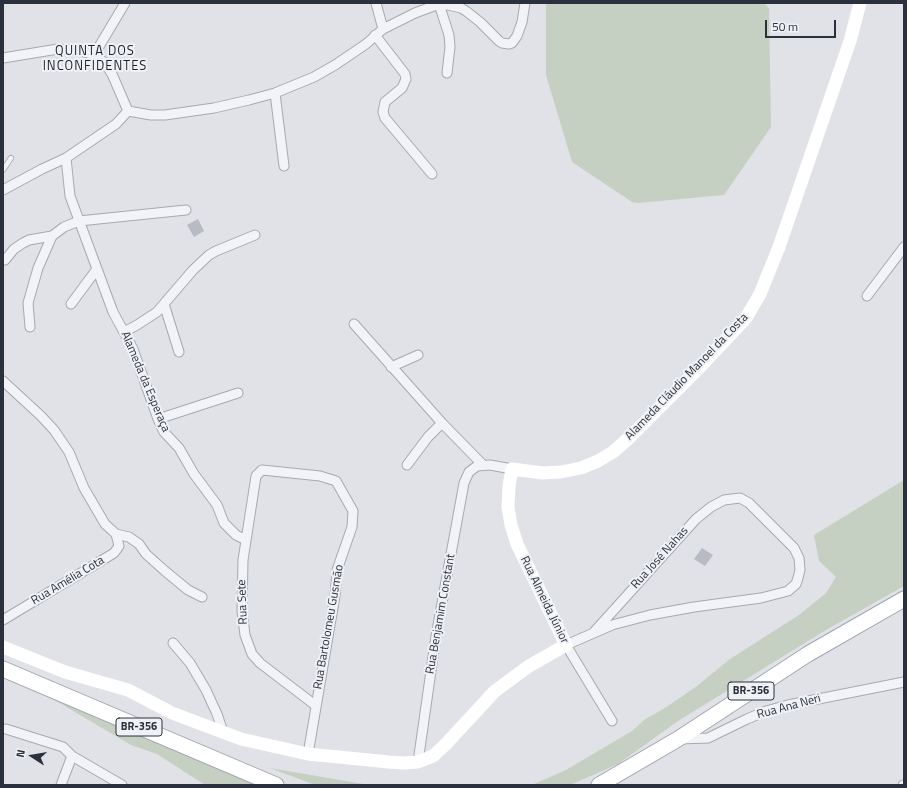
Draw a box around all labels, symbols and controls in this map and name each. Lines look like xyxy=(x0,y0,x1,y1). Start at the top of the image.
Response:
scale bar xyxy=(767,12,838,38)
text: 50 m xyxy=(772,17,798,36)
district label: QUINTA DOS INCONFIDENTES xyxy=(43,44,147,75)
street label: Alameda Cláudio Manoel da Costa xyxy=(623,311,751,443)
street label: Alameda da Esperaça xyxy=(117,329,173,435)
street label: Rua José Nahas xyxy=(628,524,692,592)
street label: Rua Benjamim Constant xyxy=(423,553,459,675)
street label: Rua Amélia Cota xyxy=(29,554,107,608)
street label: Rua Almeida Júnior xyxy=(517,554,571,646)
street label: Rua Bartolomeu Gusmão xyxy=(311,564,347,690)
street label: Rua Sete xyxy=(235,579,251,625)
road number: BR-356 xyxy=(728,682,774,700)
street label: Rua Ana Neri xyxy=(755,692,823,722)
road number: BR-356 xyxy=(116,718,162,736)
north arrow xyxy=(12,736,52,776)
text: N xyxy=(12,748,29,759)

